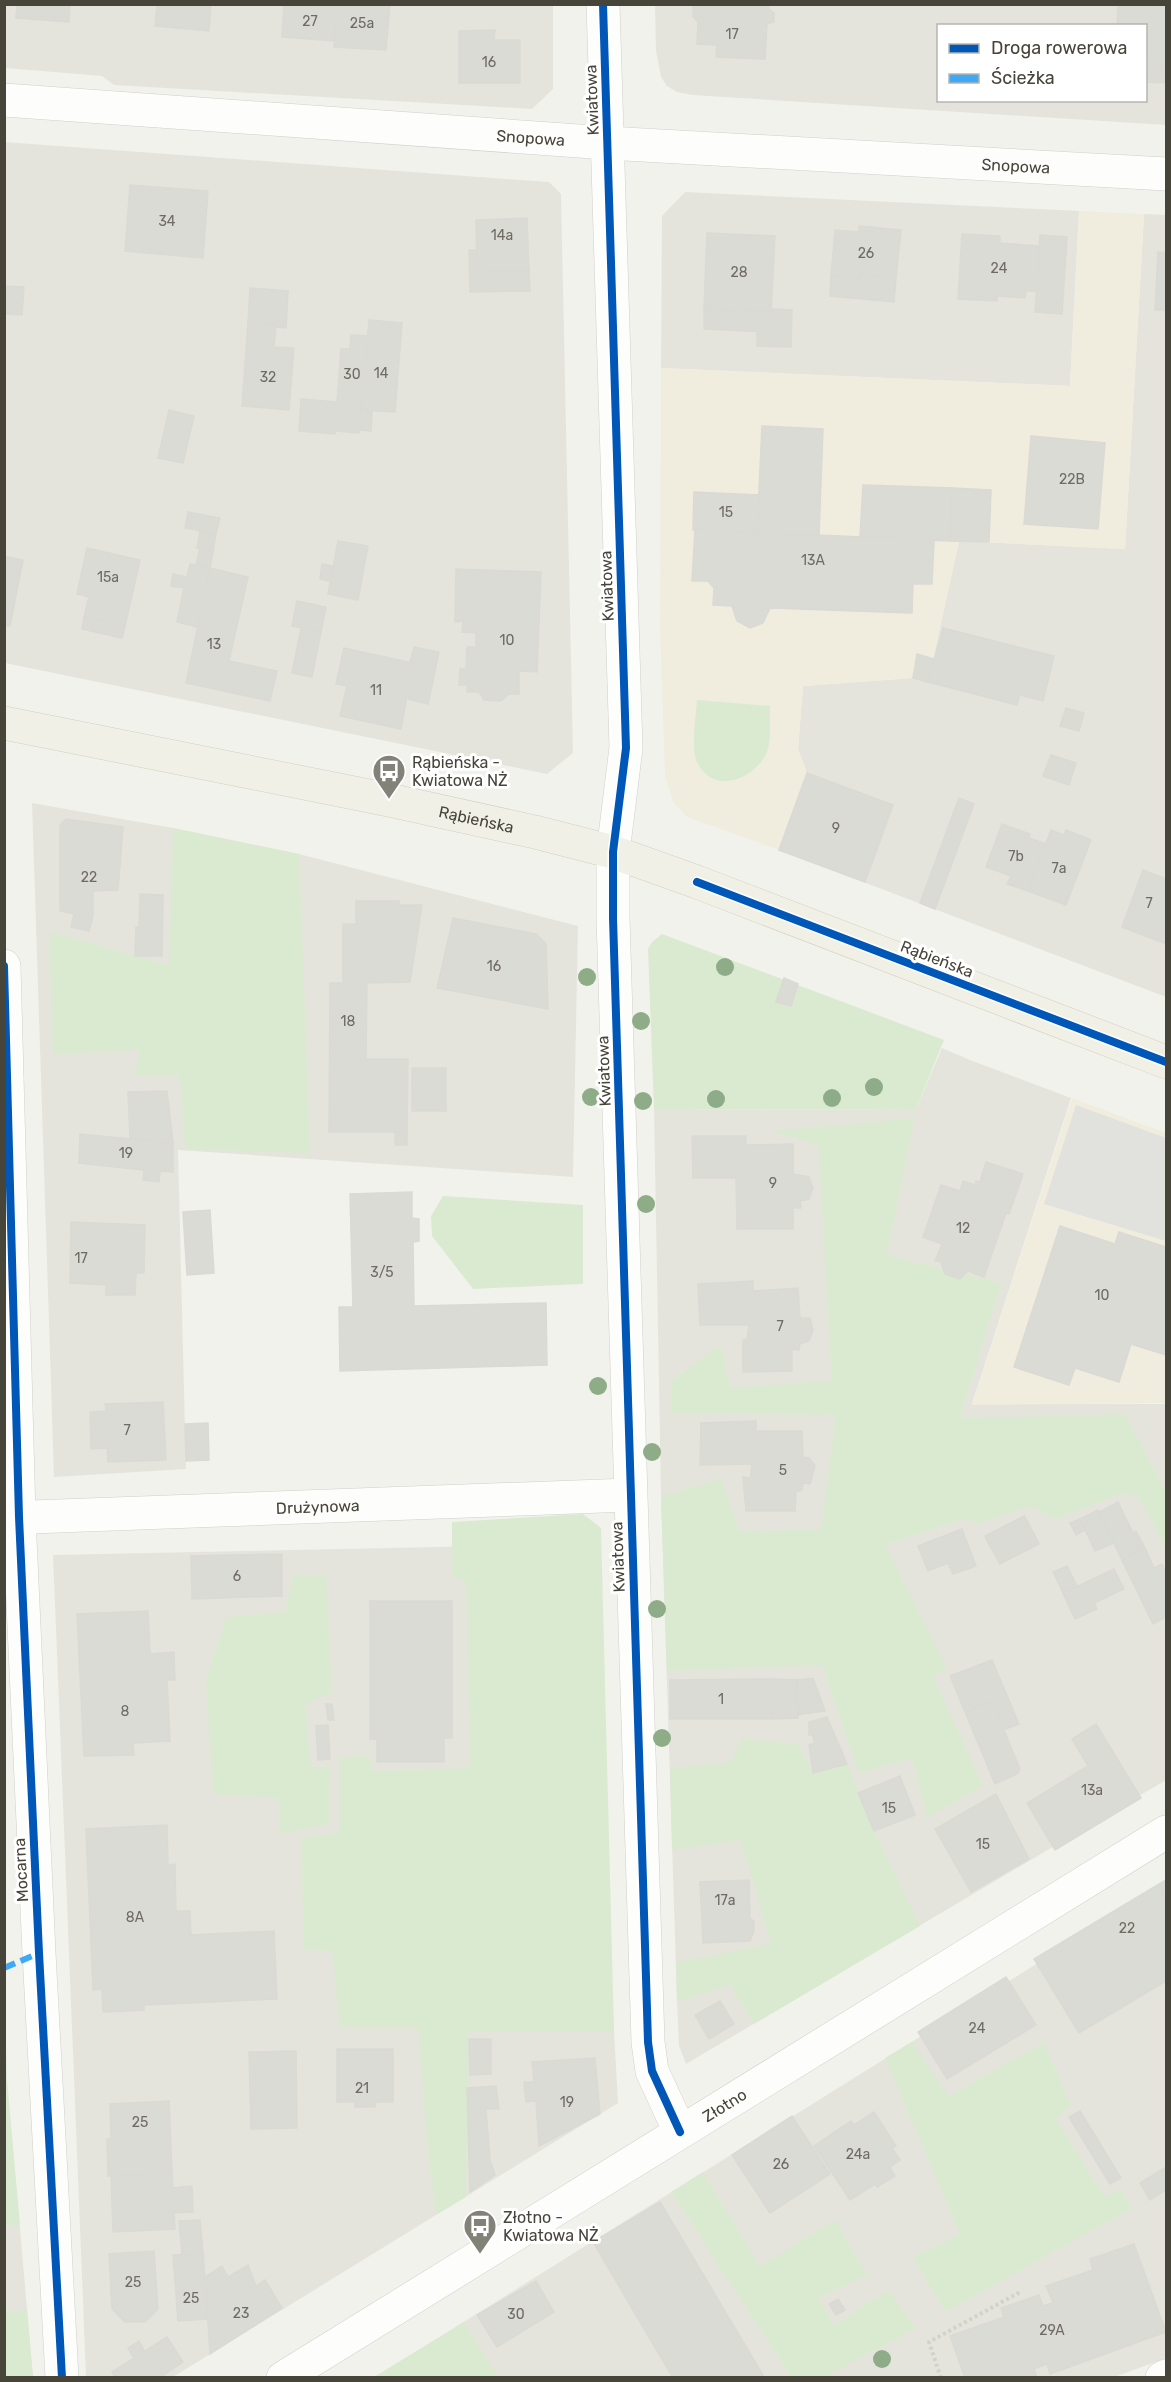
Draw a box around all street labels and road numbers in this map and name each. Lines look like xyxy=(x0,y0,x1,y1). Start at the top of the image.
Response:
street label: Kwiatowa xyxy=(581,64,603,136)
street label: Snopowa xyxy=(496,126,566,149)
street label: Snopowa xyxy=(981,154,1051,177)
street label: Kwiatowa xyxy=(596,550,618,622)
street label: Rąbieńska xyxy=(437,802,516,837)
street label: Rąbieńska xyxy=(898,936,976,982)
street label: Kwiatowa xyxy=(593,1035,615,1107)
street label: Drużynowa xyxy=(276,1495,360,1517)
street label: Kwiatowa xyxy=(607,1521,629,1593)
street label: Mocarna xyxy=(10,1837,32,1903)
street label: Złotno xyxy=(699,2084,750,2126)

